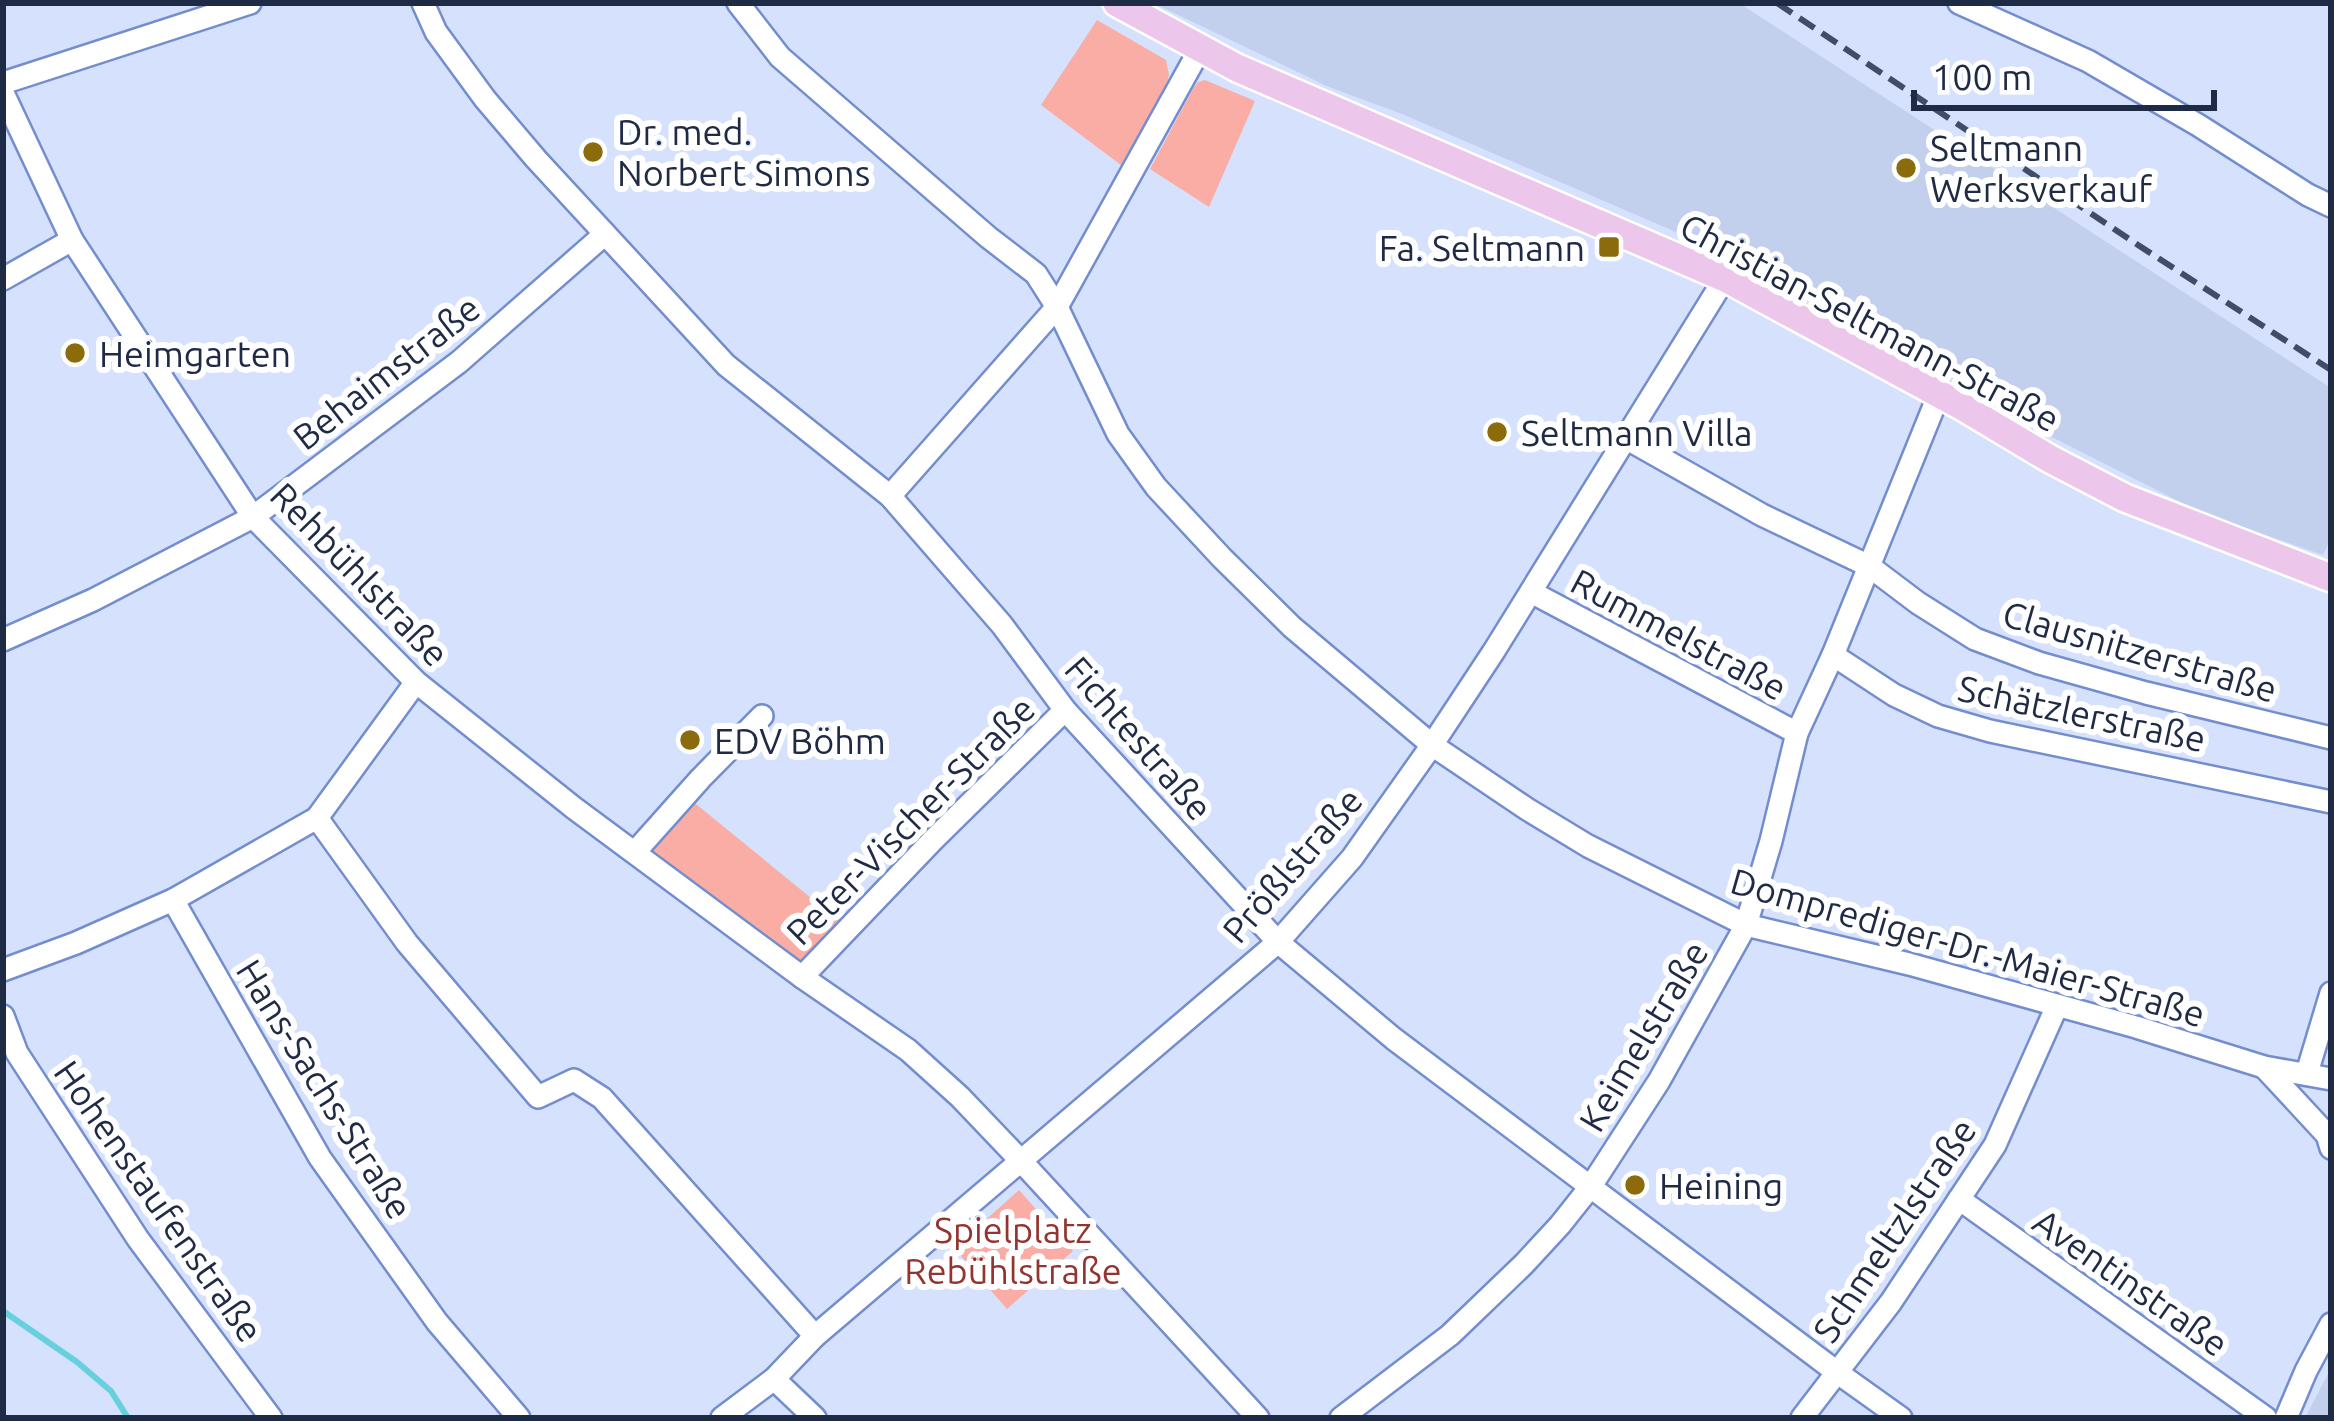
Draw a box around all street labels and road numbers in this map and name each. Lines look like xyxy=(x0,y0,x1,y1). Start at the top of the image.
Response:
street label: Christian-Seltmann-Straße xyxy=(1674,205,2066,439)
street label: Behaimstraße xyxy=(285,287,487,457)
street label: Rehbühlstraße xyxy=(263,474,457,674)
street label: Rummelstraße xyxy=(1564,560,1794,708)
street label: Clausnitzerstraße xyxy=(1998,592,2282,710)
street label: Fichtestraße xyxy=(1057,648,1221,828)
street label: Schätzlerstraße xyxy=(1955,667,2209,759)
street label: Peter-Vischer-Straße xyxy=(778,688,1042,952)
street label: Prößlstraße xyxy=(1214,780,1370,950)
street label: Domprediger-Dr.-Maier-Straße xyxy=(1726,860,2210,1034)
street label: Keimelstraße xyxy=(1570,934,1716,1138)
street label: Hans-Sachs-Straße xyxy=(229,952,421,1226)
street label: Hohenstaufenstraße xyxy=(47,1053,271,1349)
street label: Schmeltzlstraße xyxy=(1804,1111,1984,1349)
street label: Aventinstraße xyxy=(2026,1200,2236,1364)

